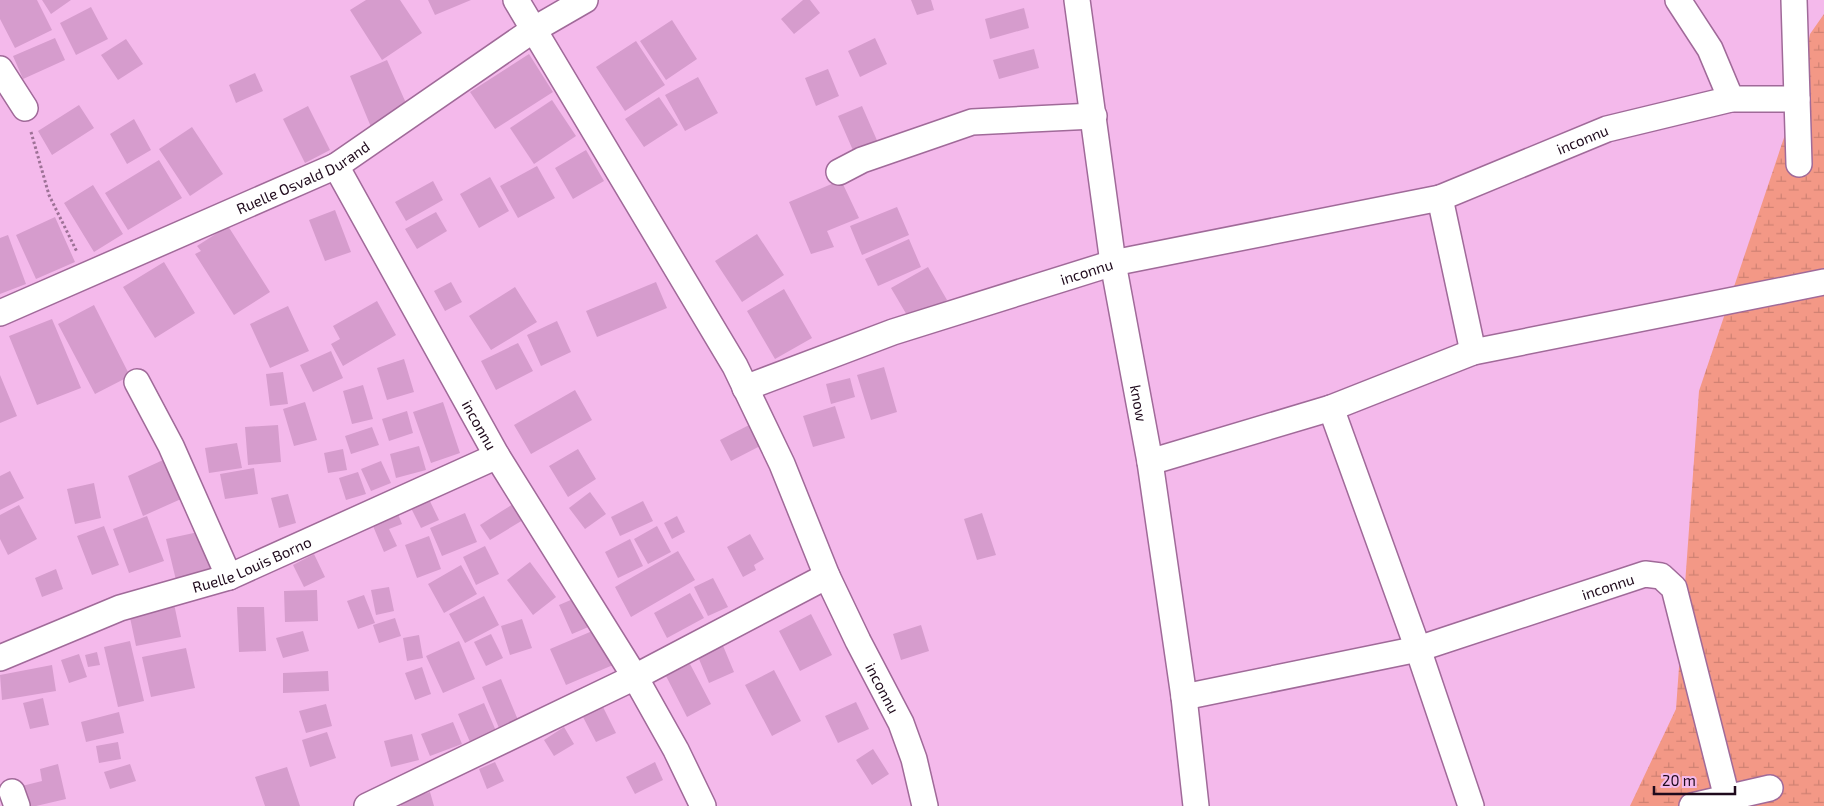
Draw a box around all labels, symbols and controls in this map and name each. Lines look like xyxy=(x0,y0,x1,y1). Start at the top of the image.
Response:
street label: inconnu xyxy=(1554,121,1611,158)
street label: Ruelle Osvald Durand xyxy=(233,137,373,218)
street label: inconnu xyxy=(1058,255,1115,288)
street label: know xyxy=(1127,383,1151,423)
street label: inconnu xyxy=(459,397,501,453)
street label: Ruelle Louis Borno xyxy=(190,532,314,596)
street label: inconnu xyxy=(1579,569,1636,603)
street label: inconnu xyxy=(862,660,903,716)
scale bar xyxy=(1654,764,1735,796)
text: 20 m xyxy=(1662,771,1696,789)

